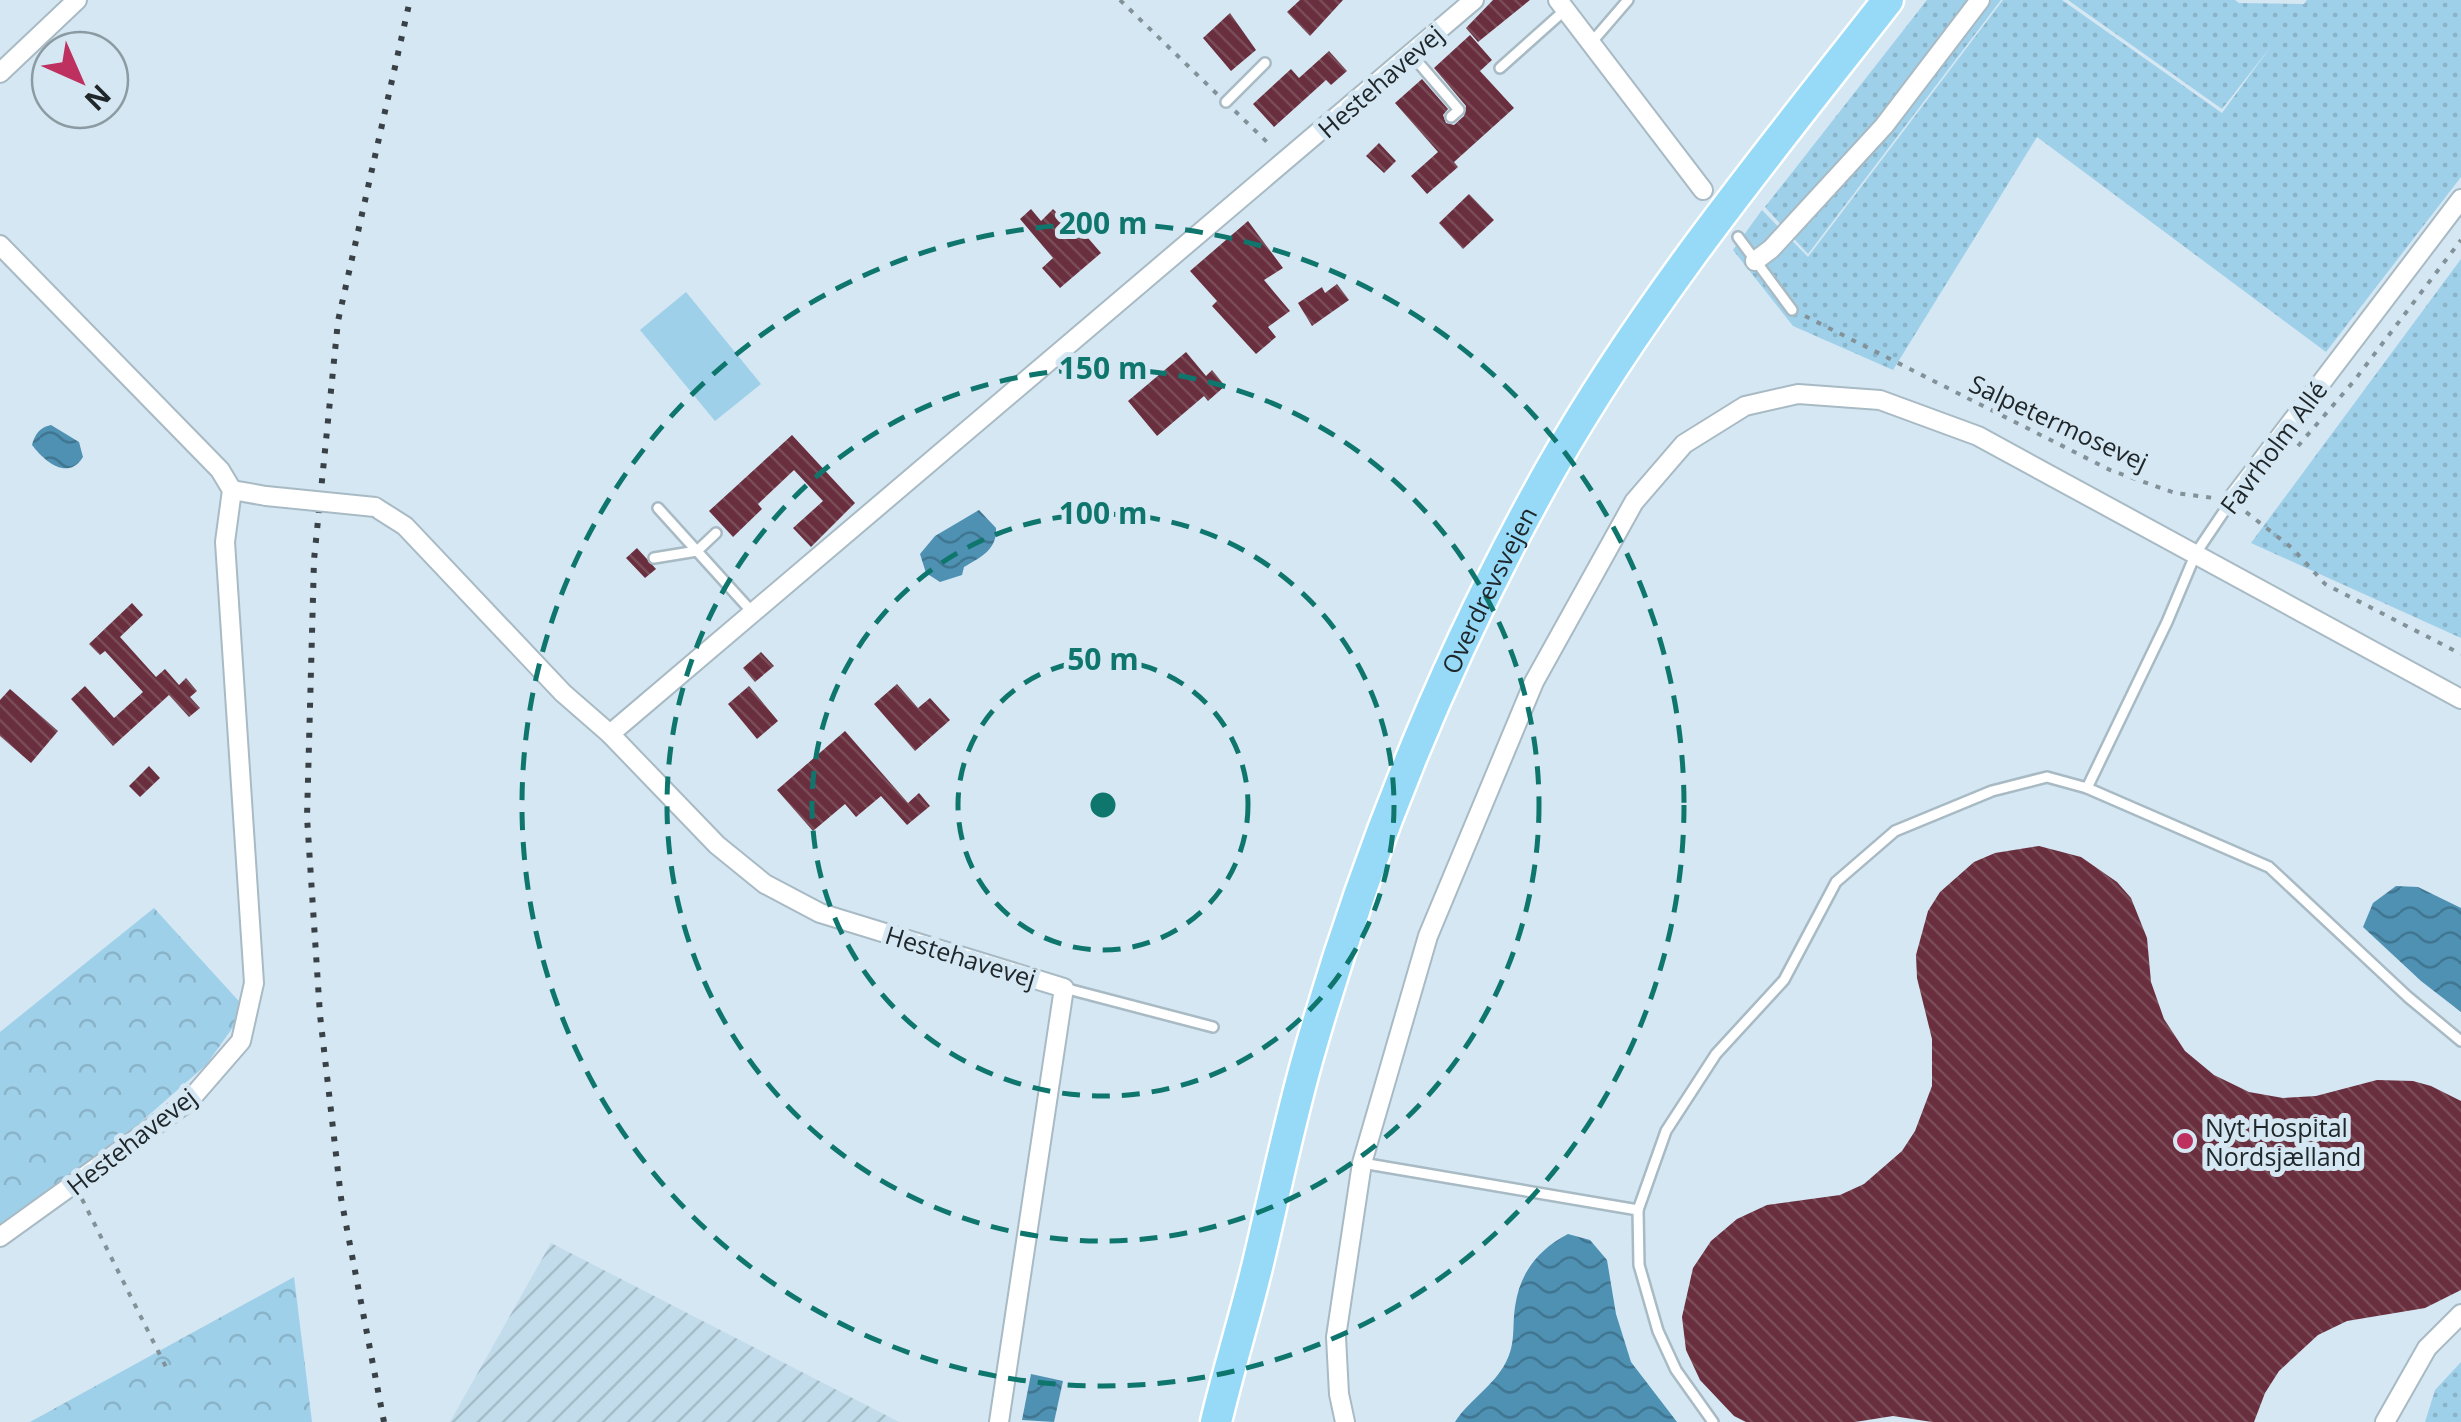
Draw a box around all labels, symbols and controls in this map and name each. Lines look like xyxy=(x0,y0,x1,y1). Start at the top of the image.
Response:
street label: Hestehavevej xyxy=(1310,17,1450,145)
north arrow xyxy=(30,30,130,130)
text: N xyxy=(77,77,120,120)
text: 200 m xyxy=(1059,202,1147,243)
text: 150 m xyxy=(1059,347,1147,388)
street label: Salpetermosevej xyxy=(1964,366,2154,478)
street label: Favrholm Allé xyxy=(2212,374,2334,520)
text: 100 m xyxy=(1059,492,1147,533)
street label: Overdrevsvejen xyxy=(1433,500,1544,679)
text: 50 m xyxy=(1067,638,1139,679)
centre of rings xyxy=(1085,787,1121,823)
street label: Hestehavevej xyxy=(881,917,1041,995)
street label: Hestehavevej xyxy=(59,1080,203,1202)
place label: Nyt Hospital Nordsjælland xyxy=(2205,1110,2361,1173)
marker: Nyt Hospital Nordsjælland xyxy=(2174,1130,2196,1152)

